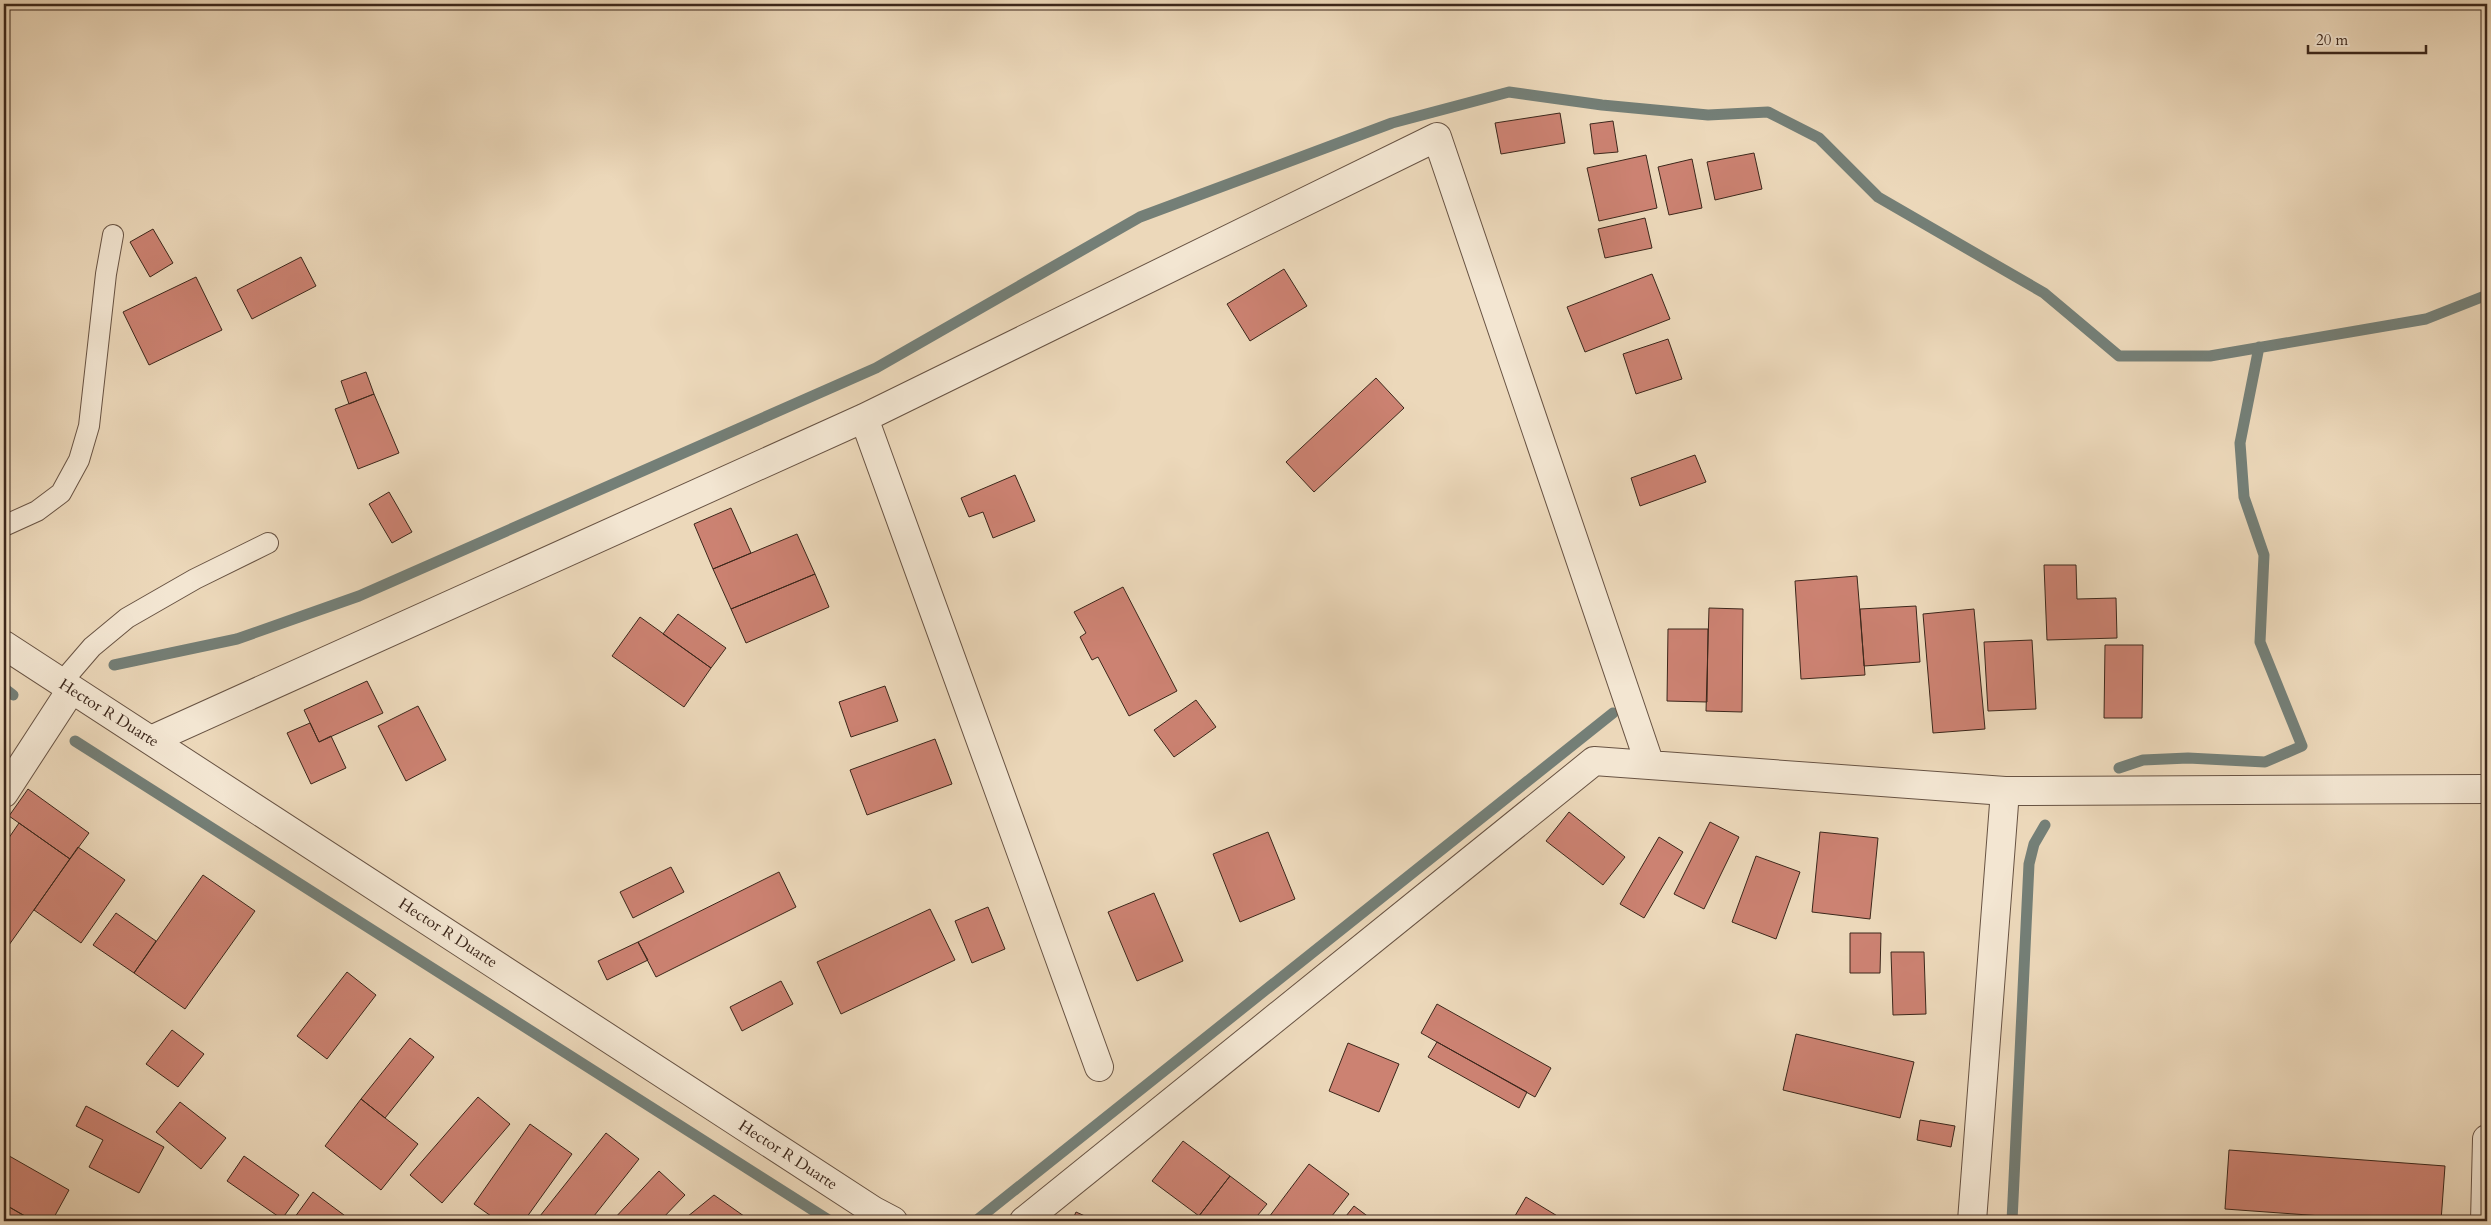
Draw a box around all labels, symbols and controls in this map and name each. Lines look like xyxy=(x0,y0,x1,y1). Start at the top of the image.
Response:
scale bar xyxy=(2308,22,2426,54)
text: 20 m xyxy=(2316,30,2348,50)
street label: Hector R Duarte xyxy=(55,673,163,753)
street label: Hector R Duarte xyxy=(394,893,502,973)
street label: Hector R Duarte xyxy=(734,1115,842,1195)

